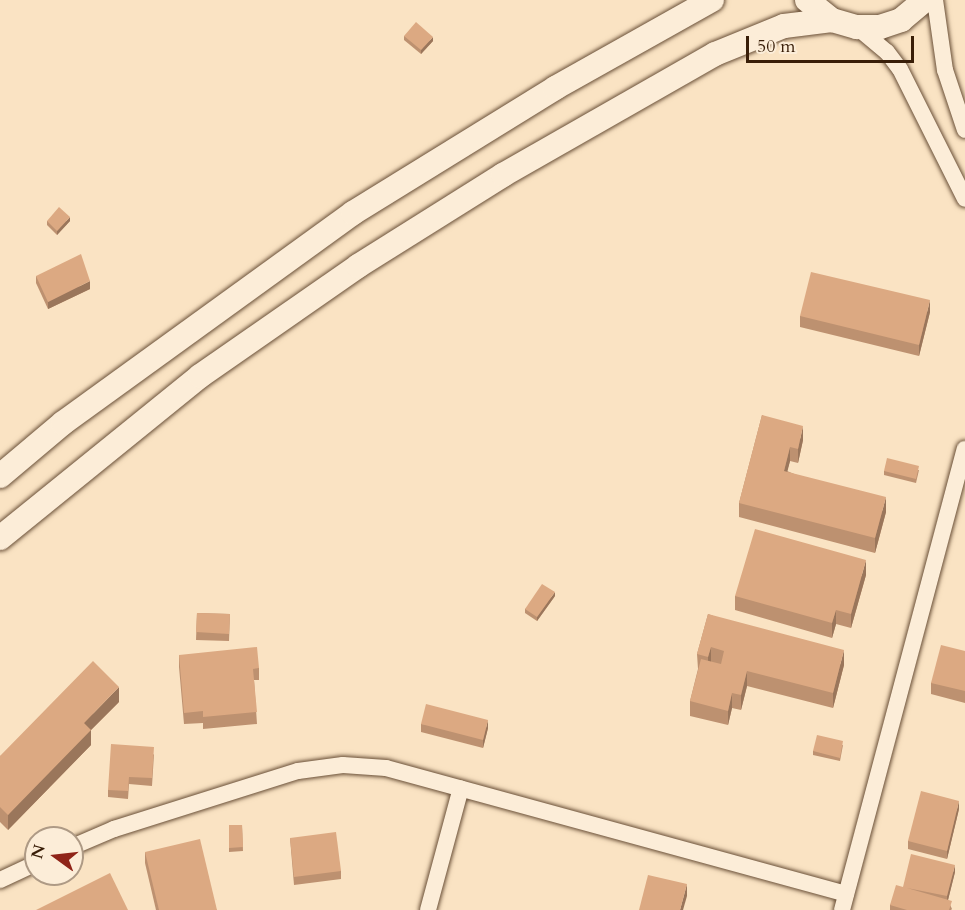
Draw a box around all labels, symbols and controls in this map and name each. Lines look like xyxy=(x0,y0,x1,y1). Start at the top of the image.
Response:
scale bar xyxy=(749,24,917,62)
text: 50 m xyxy=(757,34,796,59)
north arrow xyxy=(24,826,84,886)
text: N xyxy=(26,842,51,861)

